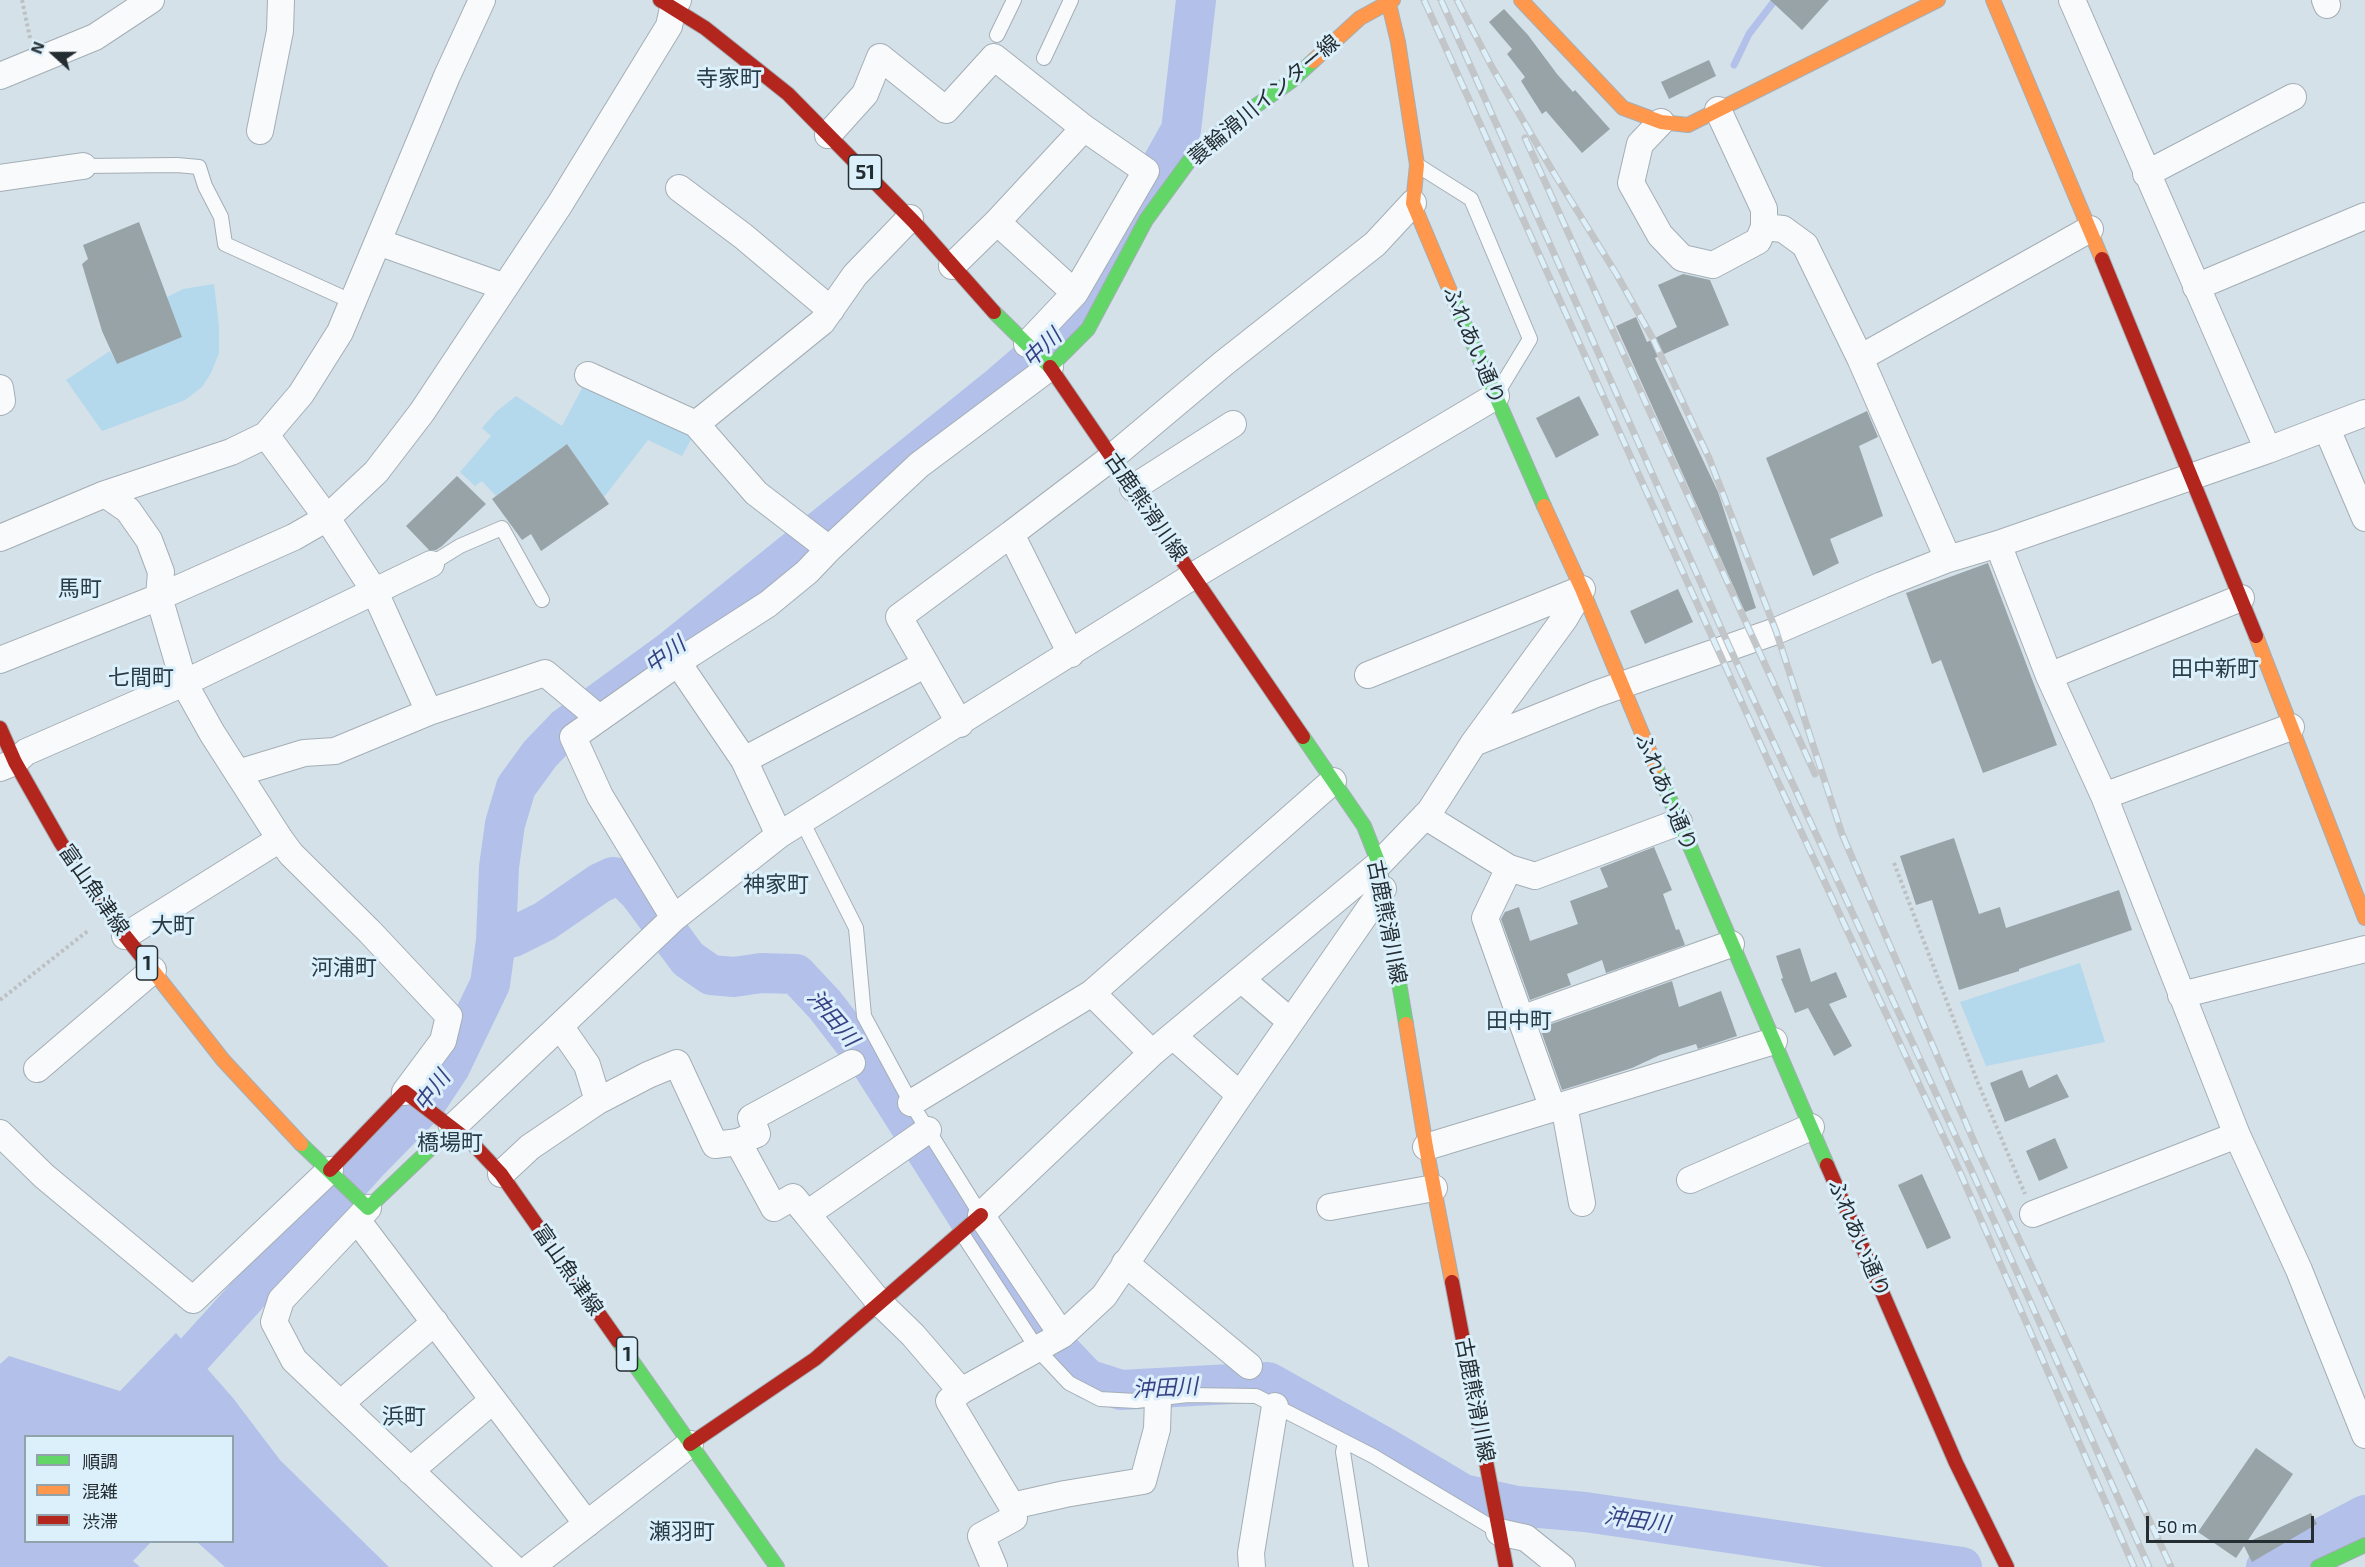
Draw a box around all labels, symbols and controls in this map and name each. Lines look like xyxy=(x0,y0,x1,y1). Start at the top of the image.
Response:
north arrow xyxy=(24,24,84,84)
street label: 蓑輪滑川インター線 xyxy=(1184,30,1344,170)
text: N xyxy=(26,39,48,56)
district label: 寺家町 xyxy=(696,66,762,92)
road number: 51 xyxy=(848,155,882,189)
street label: ふれあい通り xyxy=(1438,282,1510,408)
water label: 中川 xyxy=(1017,323,1067,373)
street label: 古鹿熊滑川線 xyxy=(1100,448,1192,566)
district label: 馬町 xyxy=(58,576,102,602)
water label: 中川 xyxy=(639,631,691,679)
district label: 田中新町 xyxy=(2171,656,2259,682)
district label: 七間町 xyxy=(108,665,174,691)
street label: ふれあい通り xyxy=(1630,729,1702,855)
street label: 富山魚津線 xyxy=(54,840,134,940)
street label: 古鹿熊滑川線 xyxy=(1363,858,1411,986)
district label: 神家町 xyxy=(743,872,809,898)
district label: 大町 xyxy=(151,913,195,939)
road number: 1 xyxy=(136,946,158,980)
district label: 河浦町 xyxy=(311,955,377,981)
water label: 沖田川 xyxy=(802,984,864,1052)
district label: 田中町 xyxy=(1486,1008,1552,1034)
water label: 中川 xyxy=(408,1065,456,1117)
district label: 橋場町 xyxy=(417,1130,483,1156)
street label: ふれあい通り xyxy=(1823,1175,1895,1301)
street label: 富山魚津線 xyxy=(528,1220,608,1320)
street label: 古鹿熊滑川線 xyxy=(1451,1336,1499,1464)
road number: 1 xyxy=(616,1337,638,1371)
water label: 沖田川 xyxy=(1131,1373,1199,1403)
district label: 浜町 xyxy=(382,1404,426,1430)
legend xyxy=(24,1435,234,1543)
text: 順調 xyxy=(82,1450,118,1472)
text: 混雑 xyxy=(82,1480,118,1502)
water label: 沖田川 xyxy=(1602,1502,1672,1538)
scale bar xyxy=(2149,1504,2317,1542)
text: 渋滞 xyxy=(82,1510,118,1532)
text: 50 m xyxy=(2157,1515,2197,1537)
district label: 瀬羽町 xyxy=(649,1519,715,1545)

